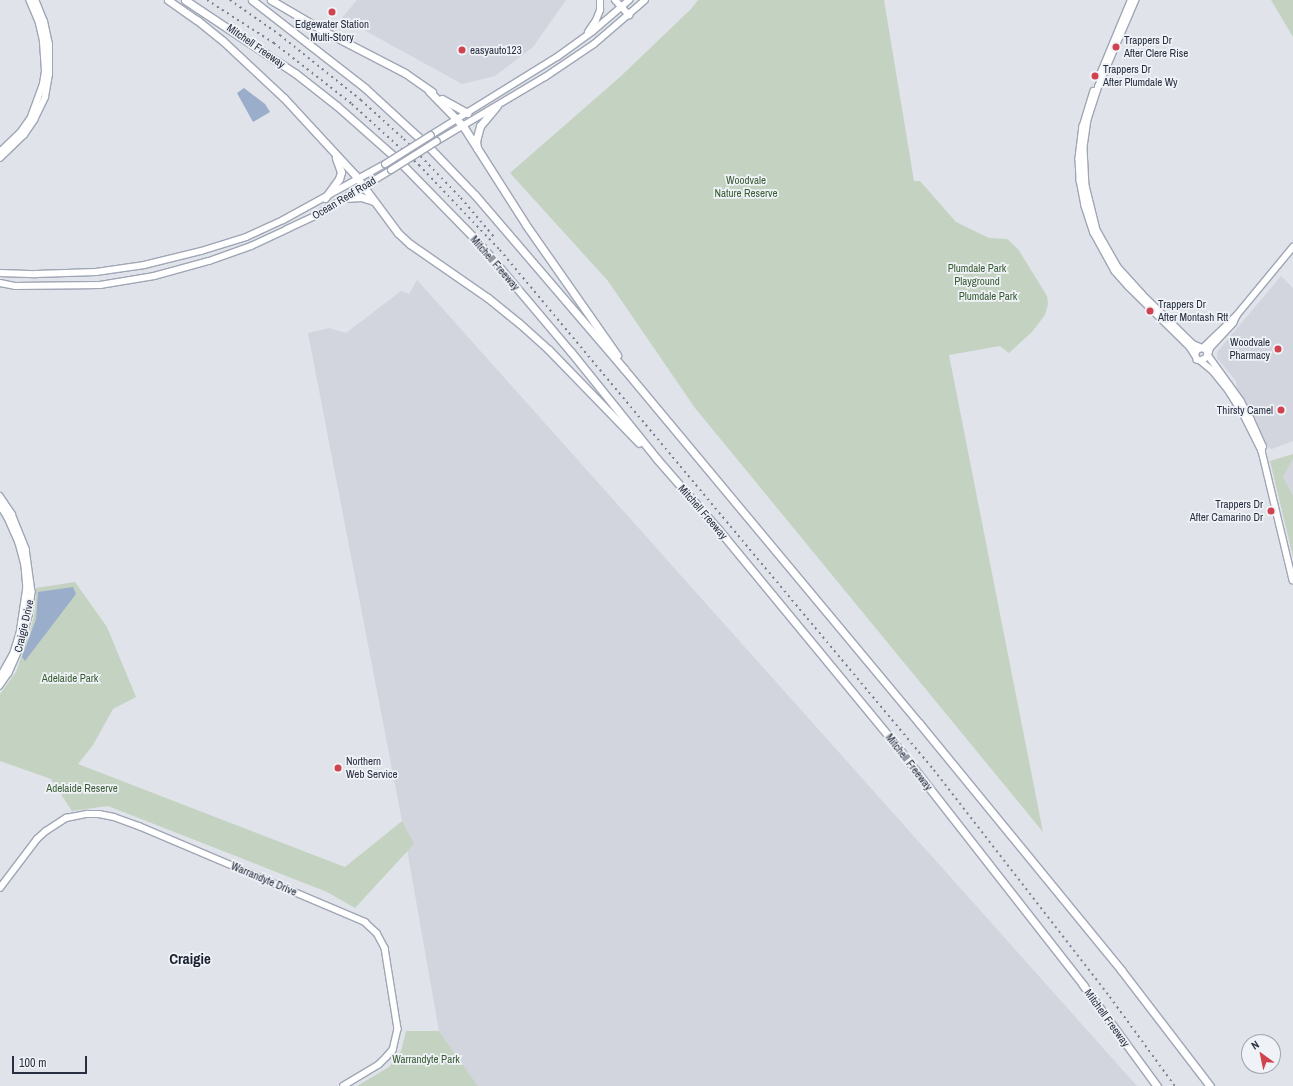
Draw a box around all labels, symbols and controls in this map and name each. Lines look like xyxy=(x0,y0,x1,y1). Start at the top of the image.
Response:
marker: Edgewater Station Multi-Story xyxy=(327,7,337,17)
place label: Edgewater Station Multi-Story xyxy=(295,18,369,44)
street label: Mitchell Freeway xyxy=(224,21,288,71)
place label: Trappers Dr After Clere Rise xyxy=(1124,34,1188,60)
marker: Trappers Dr After Clere Rise xyxy=(1111,42,1121,52)
place label: easyauto123 xyxy=(470,43,522,57)
marker: easyauto123 xyxy=(457,45,467,55)
place label: Trappers Dr After Plumdale Wy xyxy=(1103,63,1178,89)
marker: Trappers Dr After Plumdale Wy xyxy=(1090,71,1100,81)
street label: Ocean Reef Road xyxy=(310,174,378,222)
park label: Woodvale Nature Reserve xyxy=(714,174,778,200)
street label: Mitchell Freeway xyxy=(468,233,522,293)
park label: Plumdale Park Playground xyxy=(948,262,1006,288)
park label: Plumdale Park xyxy=(959,289,1017,303)
place label: Trappers Dr After Montash Rtt xyxy=(1158,298,1228,324)
marker: Trappers Dr After Montash Rtt xyxy=(1145,306,1155,316)
place label: Woodvale Pharmacy xyxy=(1229,336,1270,362)
marker: Woodvale Pharmacy xyxy=(1273,344,1283,354)
place label: Thirsty Camel xyxy=(1217,403,1273,417)
marker: Thirsty Camel xyxy=(1276,405,1286,415)
street label: Mitchell Freeway xyxy=(676,482,730,542)
place label: Trappers Dr After Camarino Dr xyxy=(1190,498,1263,524)
marker: Trappers Dr After Camarino Dr xyxy=(1266,506,1276,516)
street label: Craigie Drive xyxy=(12,598,36,654)
park label: Adelaide Park xyxy=(42,671,98,685)
street label: Mitchell Freeway xyxy=(883,731,935,793)
place label: Northern Web Service xyxy=(346,755,397,781)
marker: Northern Web Service xyxy=(333,763,343,773)
park label: Adelaide Reserve xyxy=(46,781,118,795)
street label: Warrandyte Drive xyxy=(229,859,299,899)
district label: Craigie xyxy=(169,950,211,968)
street label: Mitchell Freeway xyxy=(1082,987,1132,1049)
north arrow xyxy=(1241,1034,1281,1074)
text: N xyxy=(1248,1037,1262,1052)
scale bar xyxy=(14,1048,89,1074)
park label: Warrandyte Park xyxy=(392,1052,460,1066)
text: 100 m xyxy=(19,1055,46,1071)

